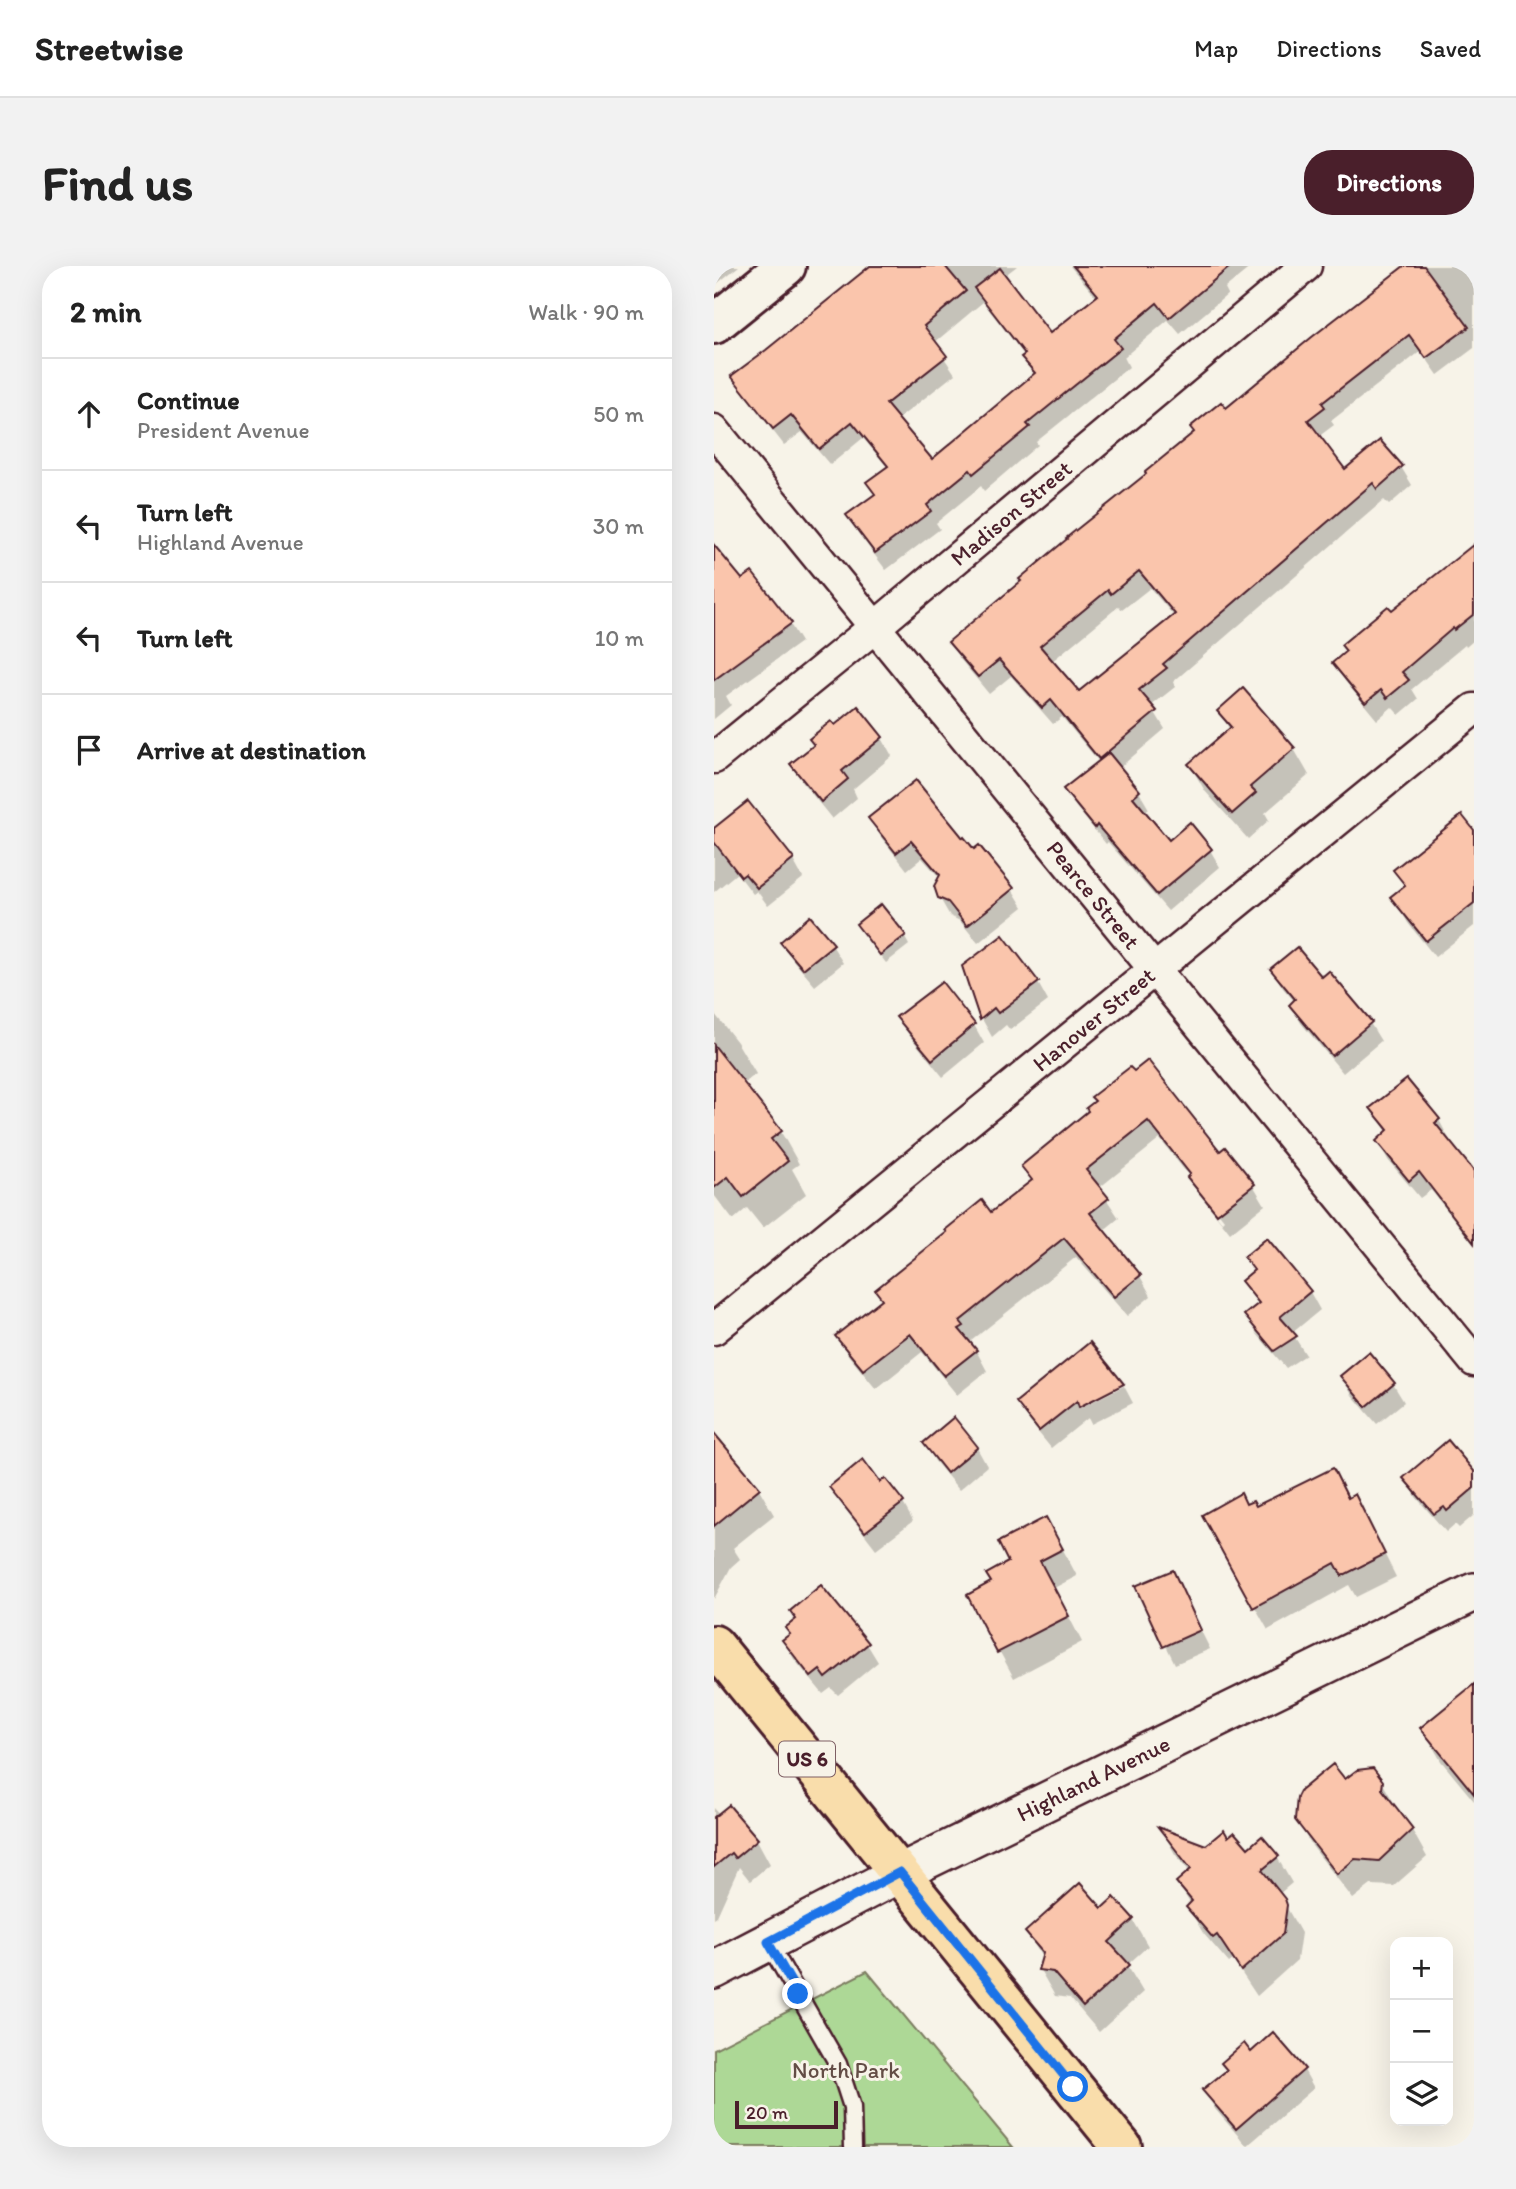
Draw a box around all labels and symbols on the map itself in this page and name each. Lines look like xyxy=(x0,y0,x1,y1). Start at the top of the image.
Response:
street label: Madison Street xyxy=(945,454,1078,572)
street label: Pearce Street xyxy=(1041,835,1146,955)
street label: Hanover Street xyxy=(1027,961,1161,1077)
street label: Highland Avenue xyxy=(1012,1729,1174,1828)
road number: US 6 xyxy=(779,1742,835,1776)
route end xyxy=(782,1978,813,2009)
park label: North Park xyxy=(792,2056,900,2084)
route start xyxy=(1057,2071,1088,2102)
scale bar xyxy=(735,2098,838,2130)

